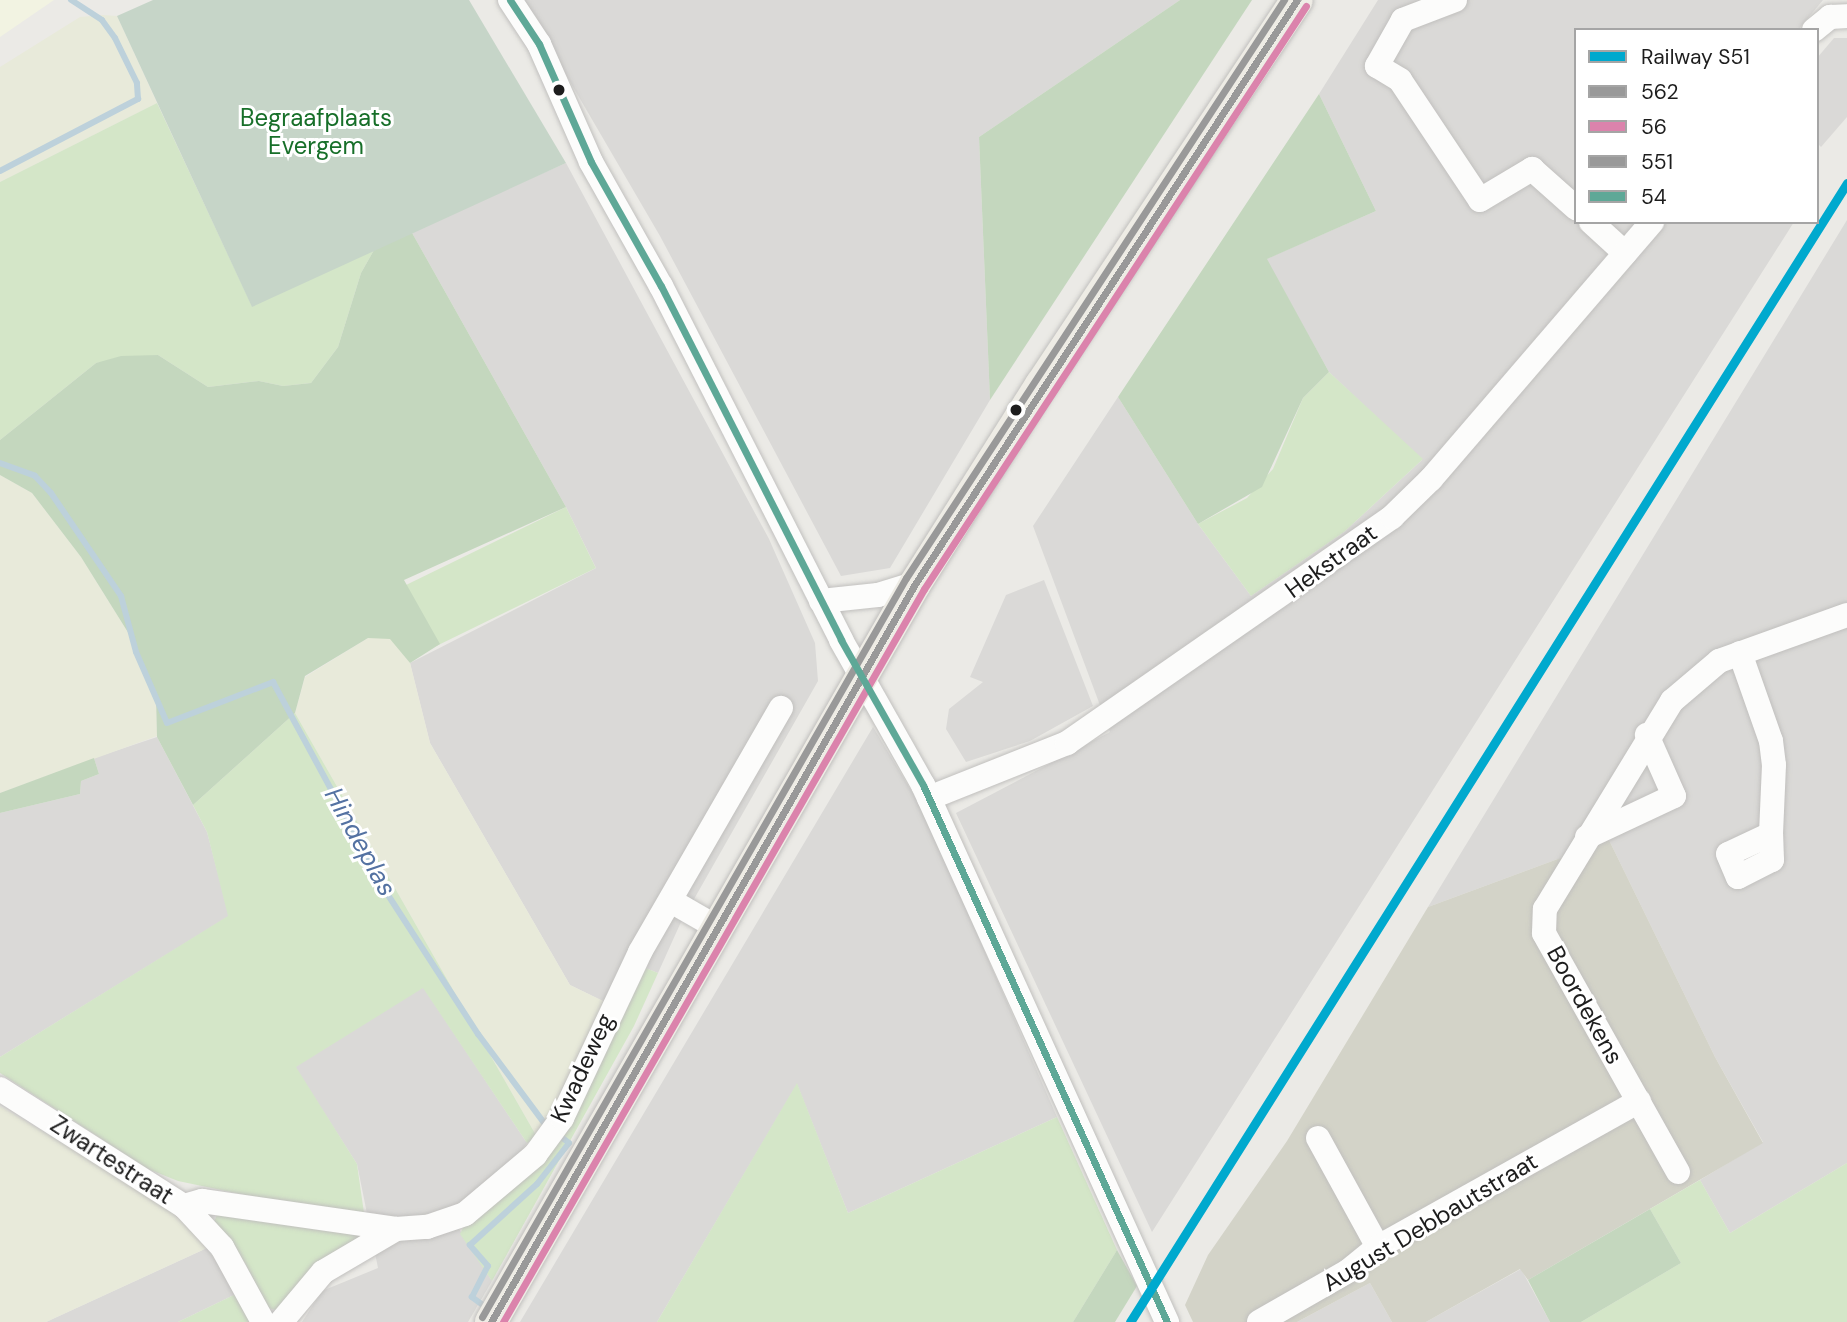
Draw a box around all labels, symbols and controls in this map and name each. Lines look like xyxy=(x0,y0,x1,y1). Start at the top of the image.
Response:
legend xyxy=(1574,28,1819,224)
text: Railway S51 xyxy=(1641,43,1750,71)
text: 562 xyxy=(1641,78,1679,106)
unlabelled marker xyxy=(552,83,566,97)
park label: Begraafplaats Evergem xyxy=(240,104,392,160)
text: 56 xyxy=(1641,113,1667,141)
text: 551 xyxy=(1641,148,1673,176)
text: 54 xyxy=(1641,183,1667,211)
unlabelled marker xyxy=(1009,403,1023,417)
street label: Hekstraat xyxy=(1280,518,1382,604)
water label: Hindeplas xyxy=(317,782,403,902)
street label: Boordekens xyxy=(1541,941,1629,1069)
street label: Kwadeweg xyxy=(544,1009,620,1127)
street label: Zwartestraat xyxy=(45,1110,179,1210)
street label: August Debbautstraat xyxy=(1317,1146,1543,1298)

